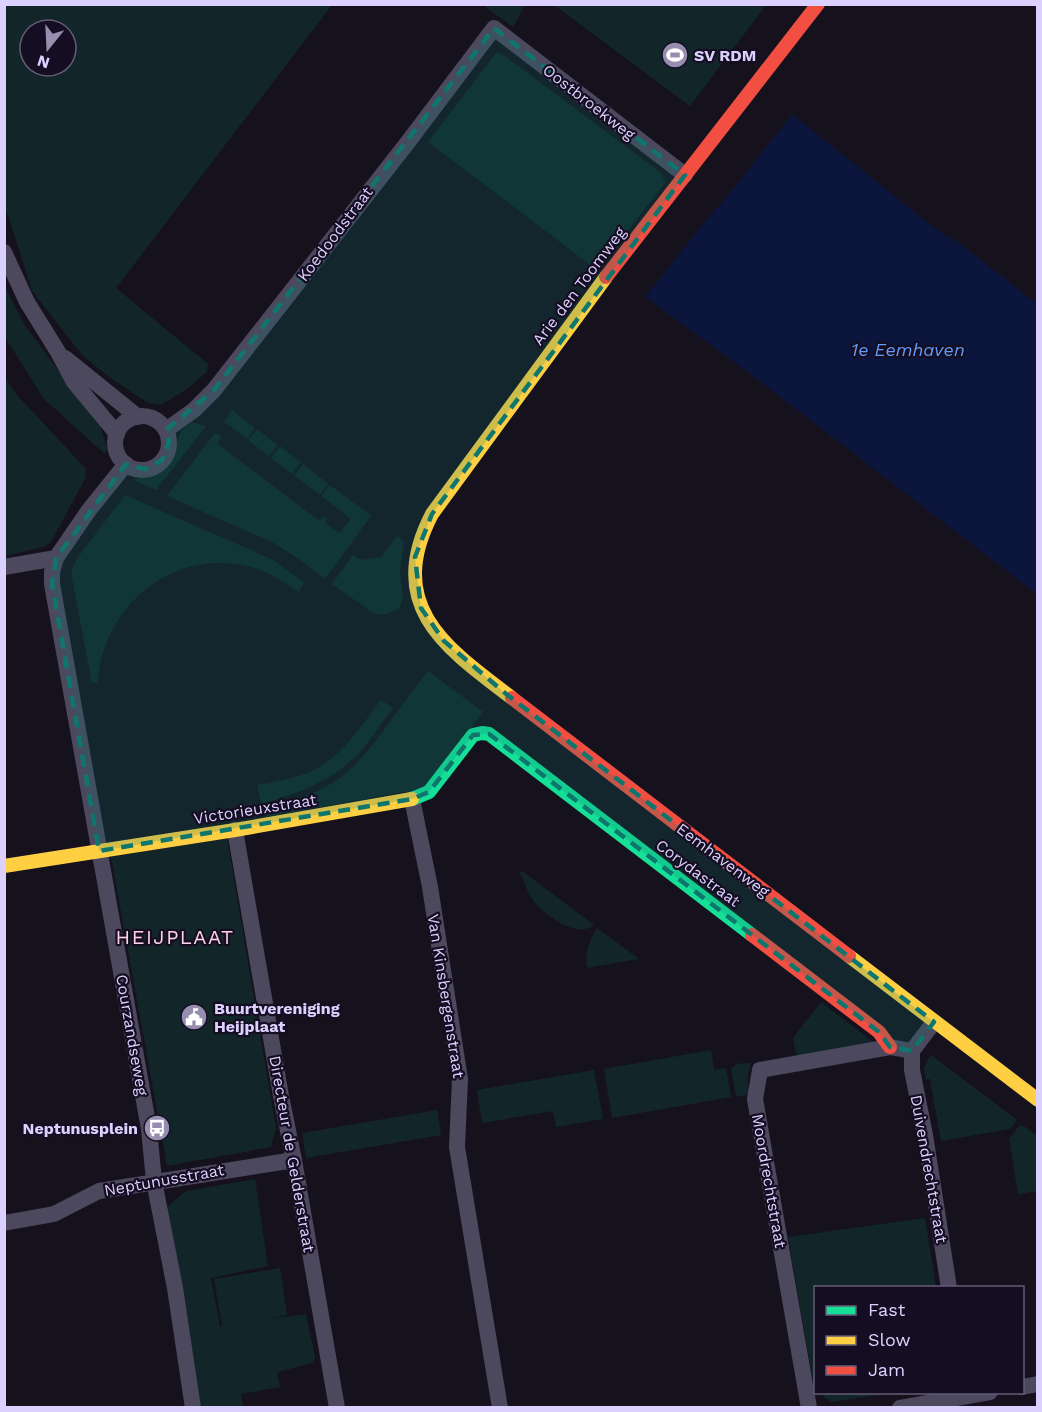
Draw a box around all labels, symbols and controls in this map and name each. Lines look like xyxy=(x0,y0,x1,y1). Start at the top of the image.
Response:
north arrow xyxy=(18,18,78,78)
sports icon: SV RDM xyxy=(660,40,690,70)
place label: SV RDM xyxy=(694,46,756,65)
text: N xyxy=(35,51,52,73)
street label: Oostbroekweg xyxy=(539,60,639,144)
street label: Koedoodstraat xyxy=(293,183,377,285)
street label: Arie den Toomweg xyxy=(528,223,630,349)
water label: 1e Eemhaven xyxy=(851,339,965,360)
street label: Victorieuxstraat xyxy=(192,790,318,828)
street label: Eemhavenweg xyxy=(673,819,774,901)
street label: Corydastraat xyxy=(652,835,744,911)
street label: Van Kinsbergenstraat xyxy=(424,913,468,1080)
district label: HEIJPLAAT xyxy=(115,925,235,949)
street label: Courzandseweg xyxy=(112,973,152,1098)
place label: Buurtvereniging Heijplaat xyxy=(214,999,340,1036)
public building icon: Buurtvereniging Heijplaat xyxy=(179,1002,209,1032)
street label: Directeur de Gelderstraat xyxy=(265,1054,319,1254)
street label: Duivendrechtstraat xyxy=(907,1093,951,1245)
street label: Moordrechtstraat xyxy=(748,1112,790,1250)
bus stop icon: Neptunusplein xyxy=(142,1113,172,1143)
place label: Neptunusplein xyxy=(23,1119,138,1138)
street label: Neptunusstraat xyxy=(103,1160,226,1200)
legend xyxy=(814,1286,1024,1394)
text: Fast xyxy=(868,1299,906,1320)
text: Slow xyxy=(868,1329,911,1350)
text: Jam xyxy=(868,1359,905,1380)

